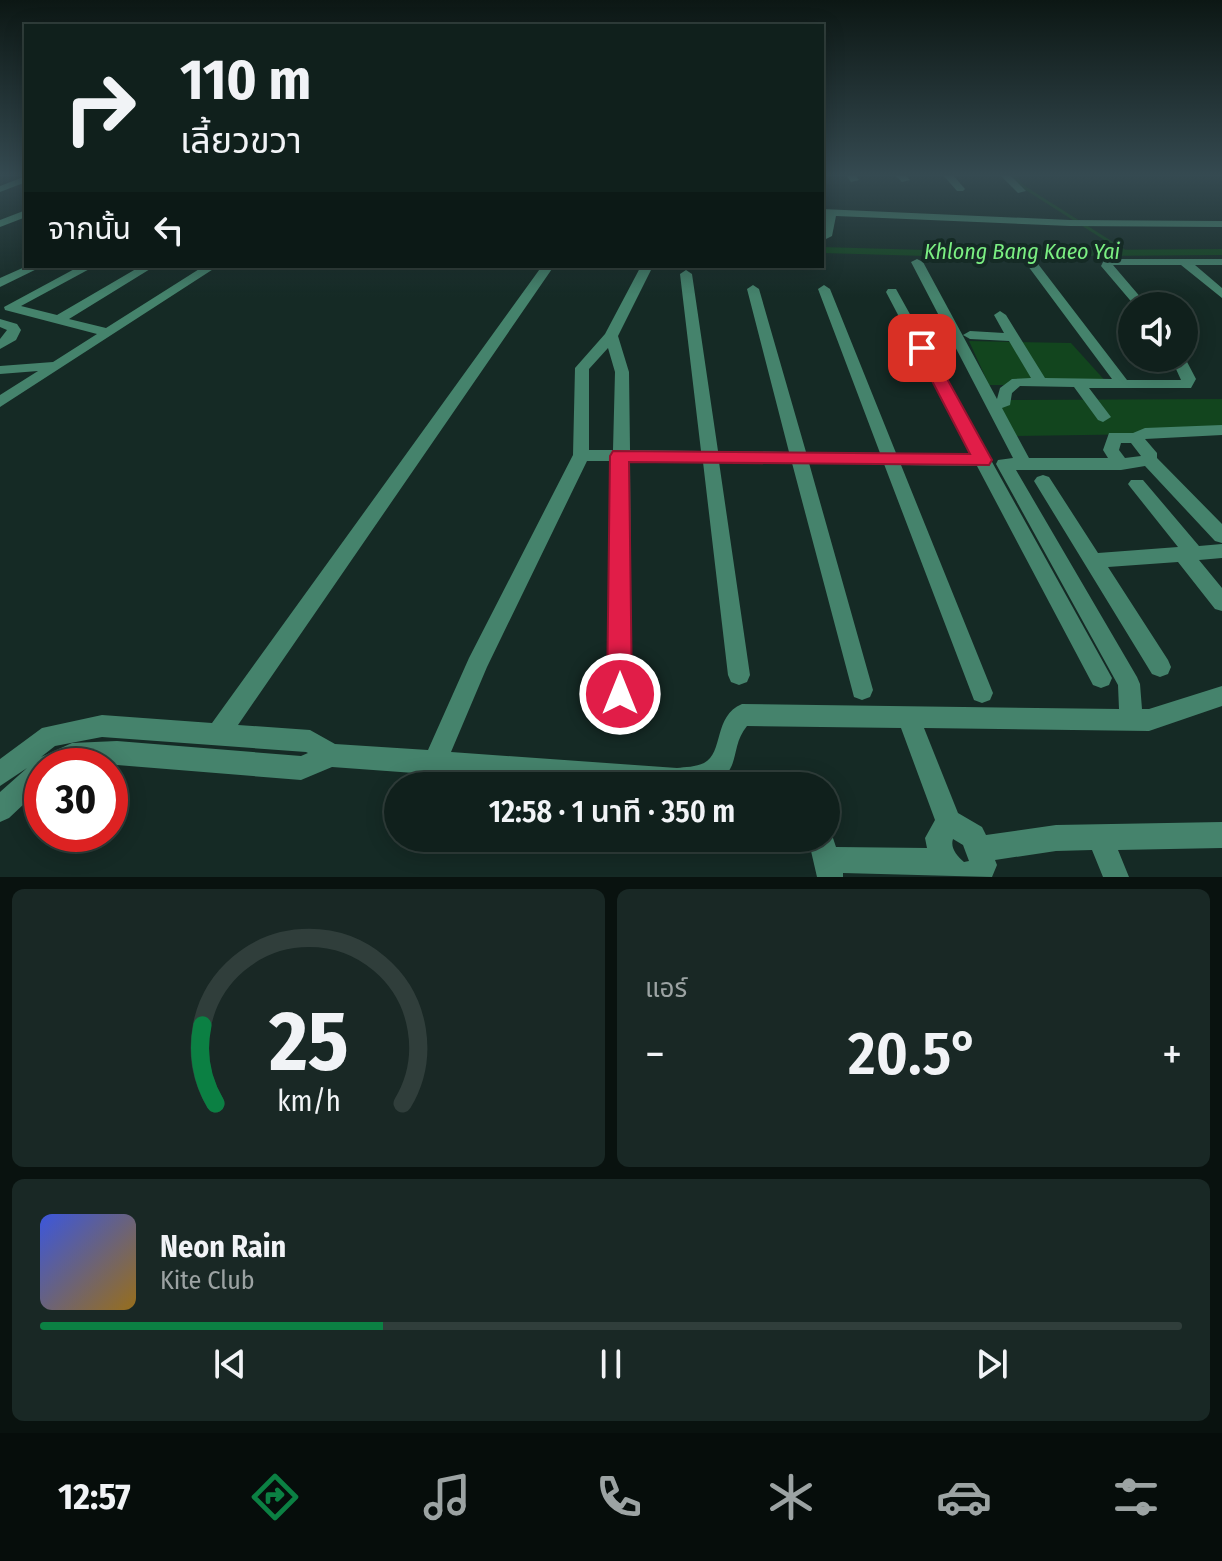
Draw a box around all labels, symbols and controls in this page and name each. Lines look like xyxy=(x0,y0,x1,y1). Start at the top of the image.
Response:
text: 110 m xyxy=(180,47,311,114)
icon: right xyxy=(48,56,152,160)
text: เลี้ยวขวา xyxy=(180,119,302,163)
icon: left xyxy=(147,208,191,252)
text: จากนั้น xyxy=(48,211,131,247)
water label: Khlong Bang Kaeo Yai xyxy=(924,238,1121,265)
map controls xyxy=(1118,292,1198,372)
button: sound xyxy=(1118,292,1198,372)
pin xyxy=(888,314,956,382)
icon: arrive xyxy=(900,326,944,370)
position arrow xyxy=(578,652,662,736)
speed limit sign: 30 xyxy=(24,748,128,852)
text: 12:58 · 1 นาที · 350 m xyxy=(489,794,735,830)
text: แอร์ xyxy=(645,973,687,1004)
text: 25 xyxy=(268,992,348,1092)
text: 20.5° xyxy=(848,1018,979,1090)
text: − xyxy=(645,1028,665,1081)
text: + xyxy=(1162,1028,1182,1081)
text: km/h xyxy=(277,1084,340,1119)
text: Neon Rain xyxy=(160,1229,286,1265)
text: Kite Club xyxy=(160,1265,255,1296)
icon: previous xyxy=(208,1342,252,1386)
icon: pause xyxy=(589,1342,633,1386)
icon: next xyxy=(970,1342,1014,1386)
icon: directions xyxy=(247,1469,303,1525)
icon: music xyxy=(419,1469,475,1525)
icon: phone xyxy=(591,1469,647,1525)
icon: climate xyxy=(763,1469,819,1525)
icon: car xyxy=(936,1469,992,1525)
icon: filters xyxy=(1108,1469,1164,1525)
text: 12:57 xyxy=(58,1475,131,1519)

